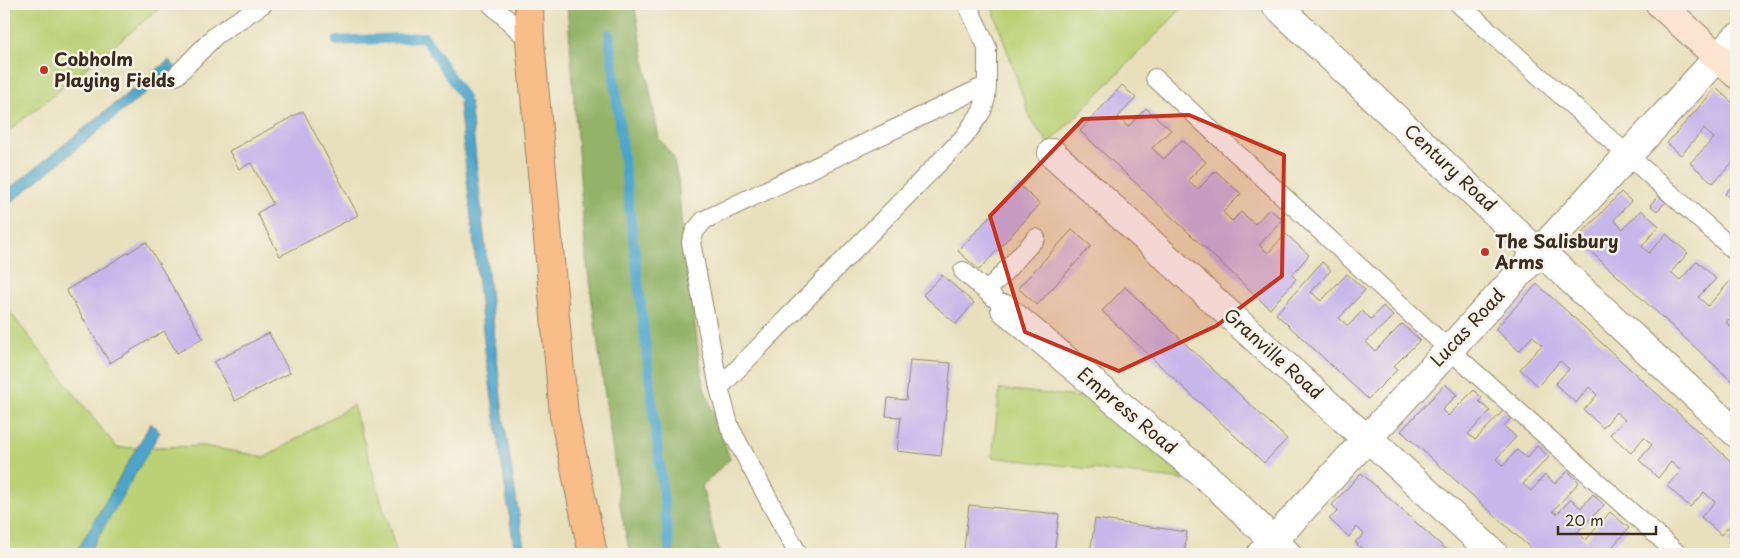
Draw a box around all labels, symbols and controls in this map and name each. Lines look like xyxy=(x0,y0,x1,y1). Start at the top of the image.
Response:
place label: Cobholm Playing Fields xyxy=(54,45,176,93)
marker: Cobholm Playing Fields xyxy=(38,64,50,76)
street label: Century Road xyxy=(1399,117,1503,217)
place label: The Salisbury Arms xyxy=(1494,227,1618,275)
marker: The Salisbury Arms xyxy=(1479,246,1491,258)
street label: Lucas Road xyxy=(1423,282,1510,372)
street label: Granville Road xyxy=(1218,301,1330,405)
street label: Empress Road xyxy=(1072,360,1184,460)
scale bar xyxy=(1558,503,1655,535)
text: 20 m xyxy=(1565,508,1604,531)

